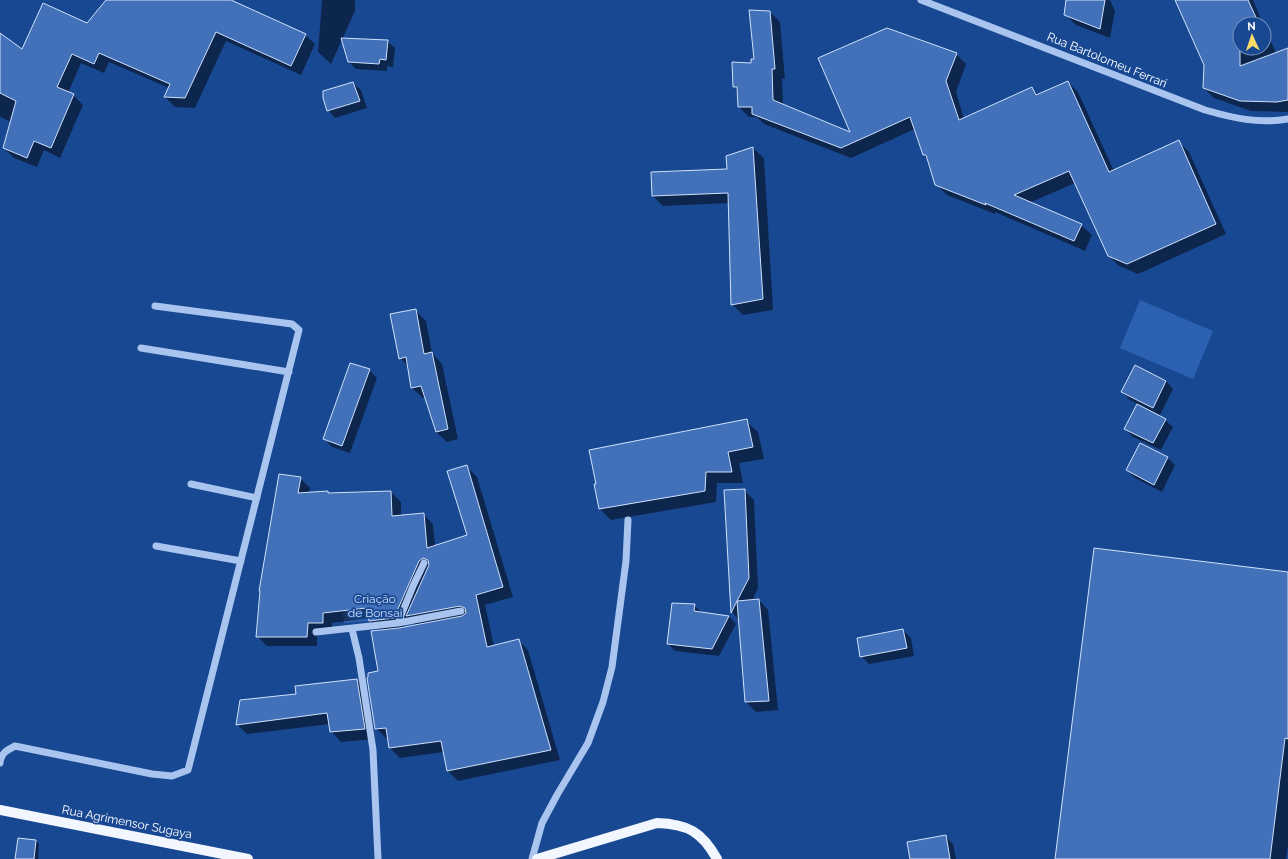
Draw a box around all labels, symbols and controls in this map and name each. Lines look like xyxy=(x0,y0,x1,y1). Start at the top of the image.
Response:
north arrow xyxy=(1232,16,1272,56)
text: N xyxy=(1247,20,1256,33)
street label: Rua Bartolomeu Ferrari xyxy=(1045,29,1169,91)
park label: Criação de Bonsai xyxy=(348,592,402,620)
street label: Rua Agrimensor Sugaya xyxy=(61,803,193,841)

